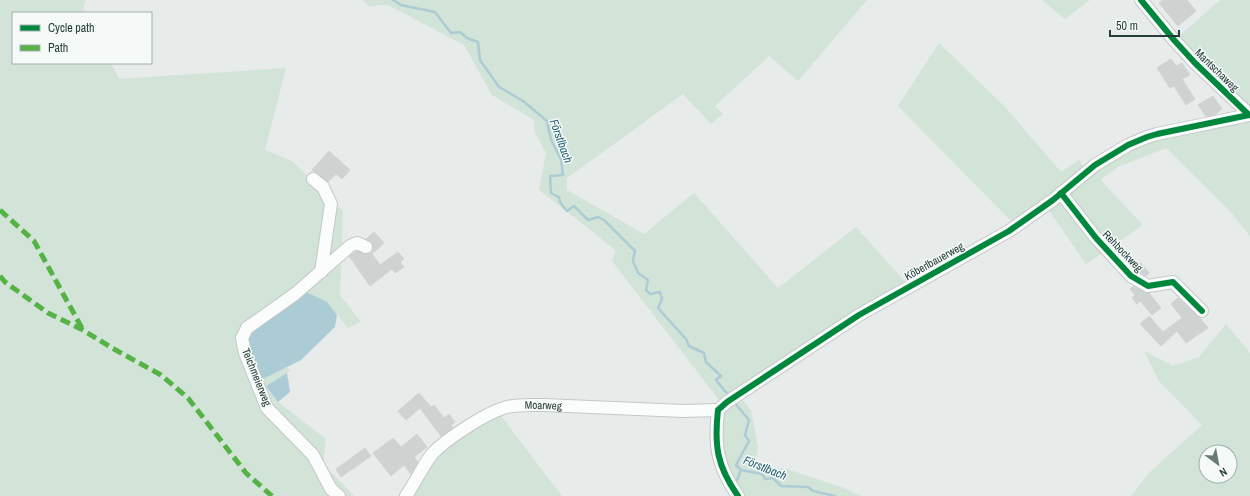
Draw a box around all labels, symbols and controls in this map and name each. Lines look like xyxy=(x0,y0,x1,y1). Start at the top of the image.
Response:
legend xyxy=(12,12,152,64)
scale bar xyxy=(1110,12,1179,38)
text: 50 m xyxy=(1116,18,1138,34)
text: Cycle path xyxy=(48,20,95,36)
text: Path xyxy=(48,40,68,56)
street label: Mantschaweg xyxy=(1192,46,1242,94)
water label: Förstlbach xyxy=(546,117,576,165)
street label: Rehbockweg xyxy=(1100,227,1146,275)
street label: Köberlbauerweg xyxy=(902,239,966,283)
street label: Teichmeierweg xyxy=(239,346,275,408)
street label: Moarweg xyxy=(525,398,562,413)
north arrow xyxy=(1198,444,1238,484)
water label: Förstlbach xyxy=(741,452,789,484)
text: N xyxy=(1217,465,1230,480)

